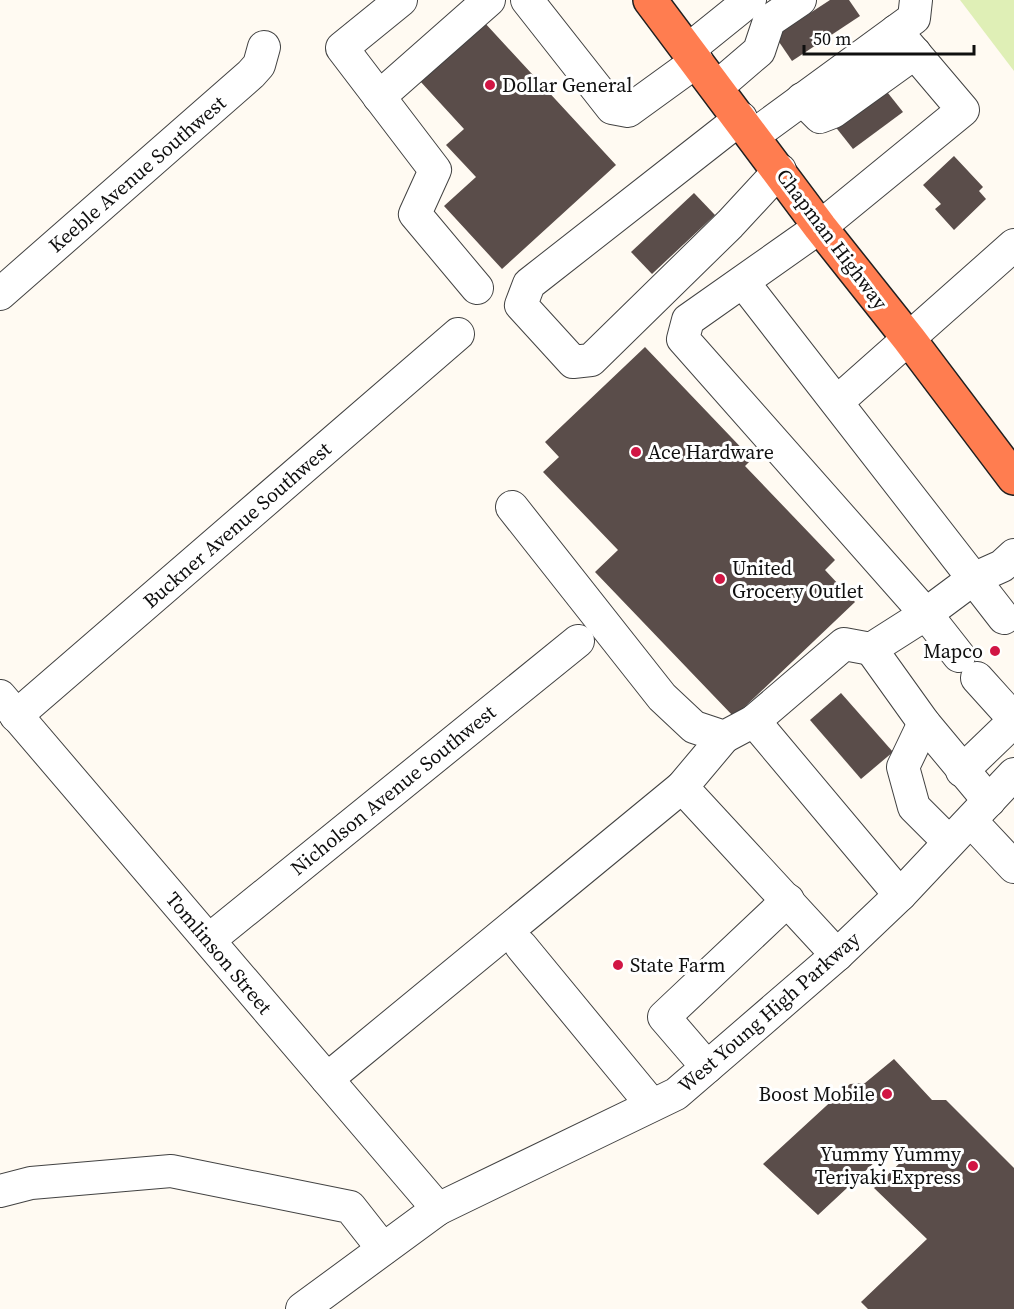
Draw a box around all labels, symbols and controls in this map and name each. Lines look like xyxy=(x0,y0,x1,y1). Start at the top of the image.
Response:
scale bar xyxy=(804,18,974,56)
text: 50 m xyxy=(813,26,851,51)
place label: Dollar General xyxy=(502,71,632,99)
marker: Dollar General xyxy=(483,78,497,92)
street label: Keeble Avenue Southwest xyxy=(42,89,232,259)
street label: Chapman Highway xyxy=(770,163,895,316)
street label: Buckner Avenue Southwest xyxy=(137,435,337,615)
place label: Ace Hardware xyxy=(648,438,774,466)
marker: Ace Hardware xyxy=(629,445,643,459)
place label: United Grocery Outlet xyxy=(732,554,864,605)
marker: United Grocery Outlet xyxy=(713,572,727,586)
place label: Mapco xyxy=(923,637,983,665)
marker: Mapco xyxy=(988,644,1002,658)
street label: Nicholson Avenue Southwest xyxy=(284,698,502,882)
street label: Tomlinson Street xyxy=(159,886,279,1021)
street label: West Young High Parkway xyxy=(672,925,866,1099)
place label: State Farm xyxy=(630,951,725,979)
marker: State Farm xyxy=(611,958,625,972)
place label: Boost Mobile xyxy=(759,1080,875,1108)
marker: Boost Mobile xyxy=(880,1087,894,1101)
place label: Yummy Yummy Teriyaki Express xyxy=(815,1140,962,1191)
marker: Yummy Yummy Teriyaki Express xyxy=(966,1159,980,1173)

